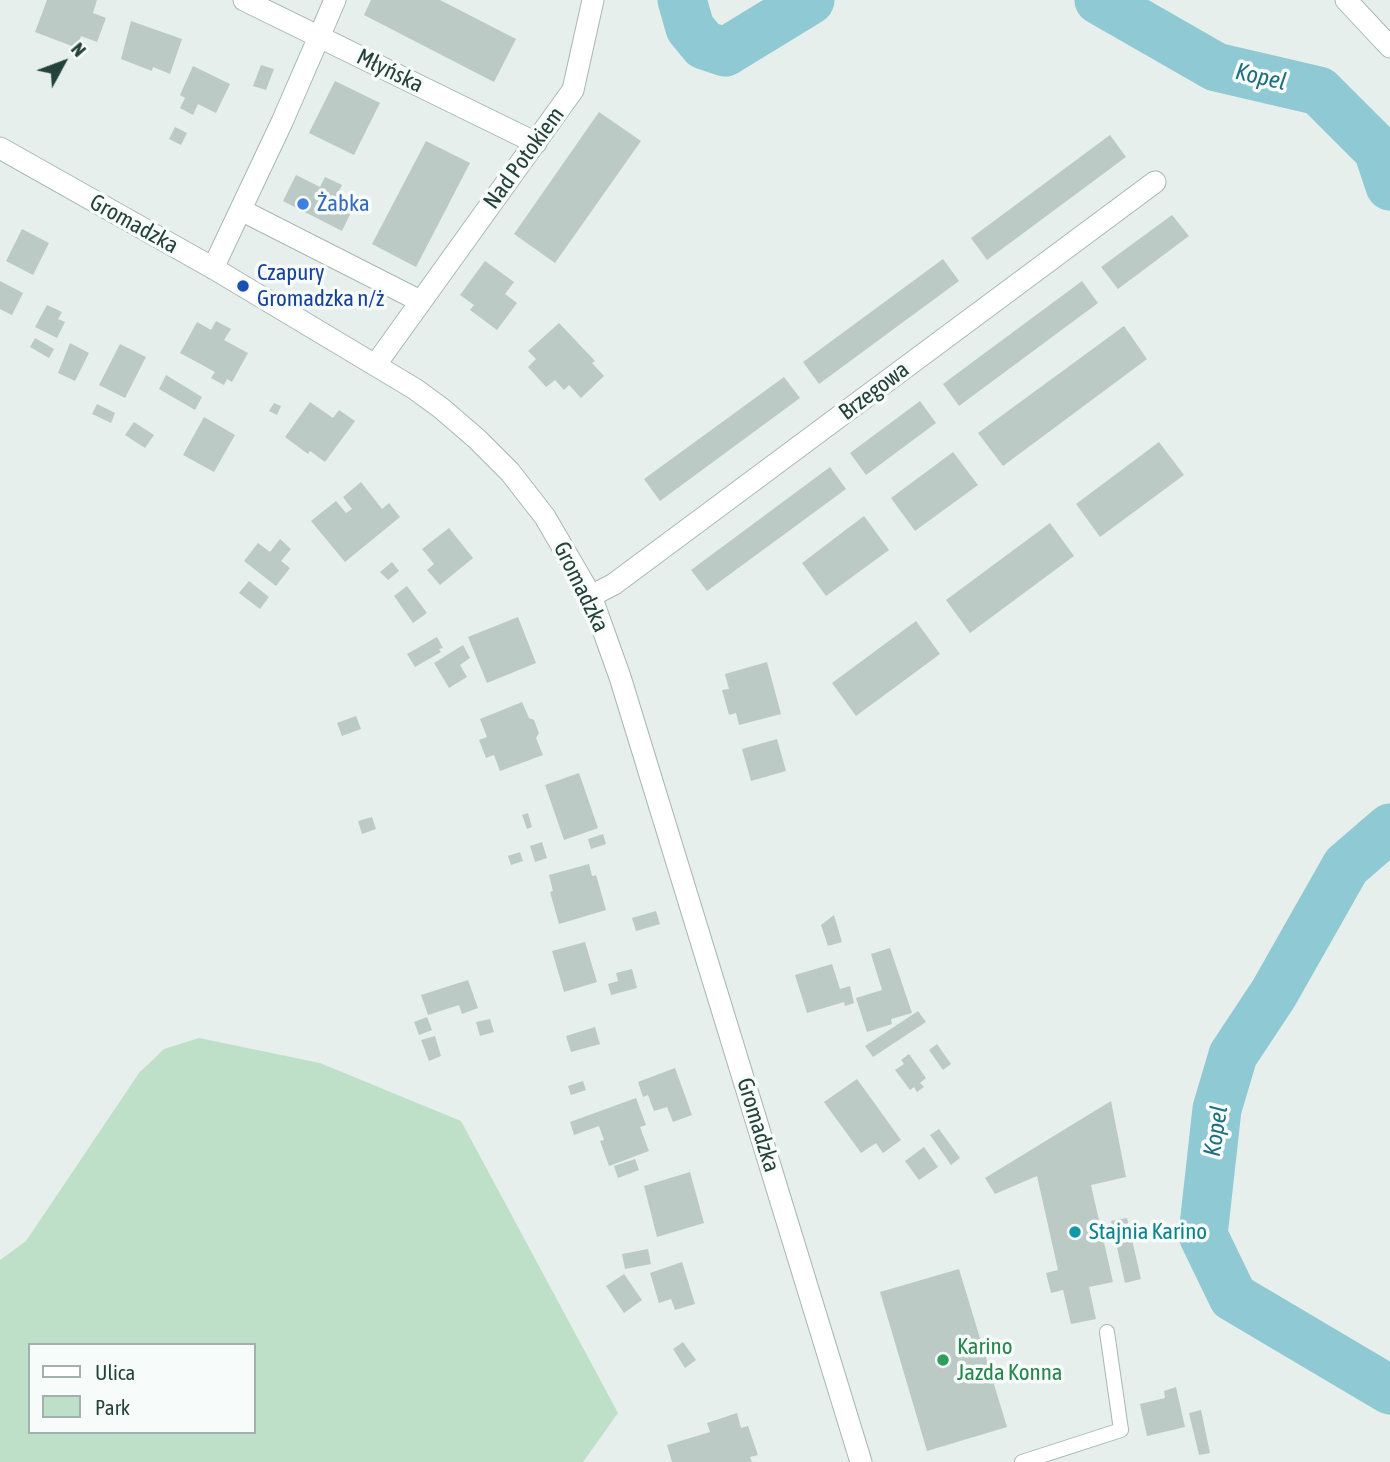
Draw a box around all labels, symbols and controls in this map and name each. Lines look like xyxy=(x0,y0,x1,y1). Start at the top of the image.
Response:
north arrow xyxy=(28,28,98,98)
text: N xyxy=(67,38,91,61)
street label: Młyńska xyxy=(352,43,428,99)
water label: Kopel xyxy=(1233,57,1289,97)
street label: Nad Potokiem xyxy=(478,102,570,214)
street label: Gromadzka xyxy=(85,188,183,260)
place label: Żabka xyxy=(317,190,370,218)
marker: Żabka xyxy=(295,196,311,212)
place label: Czapury Gromadzka n/ż xyxy=(257,259,384,313)
marker: Czapury Gromadzka n/ż xyxy=(235,278,251,294)
street label: Brzegowa xyxy=(834,356,914,426)
street label: Gromadzka xyxy=(547,537,615,637)
street label: Gromadzka xyxy=(731,1075,785,1175)
water label: Kopel xyxy=(1198,1103,1234,1159)
place label: Stajnia Karino xyxy=(1089,1218,1207,1246)
marker: Stajnia Karino xyxy=(1067,1224,1083,1240)
place label: Karino Jazda Konna xyxy=(957,1333,1062,1387)
legend xyxy=(28,1343,256,1434)
marker: Karino Jazda Konna xyxy=(935,1352,951,1368)
text: Ulica xyxy=(95,1360,135,1384)
text: Park xyxy=(95,1395,130,1419)

